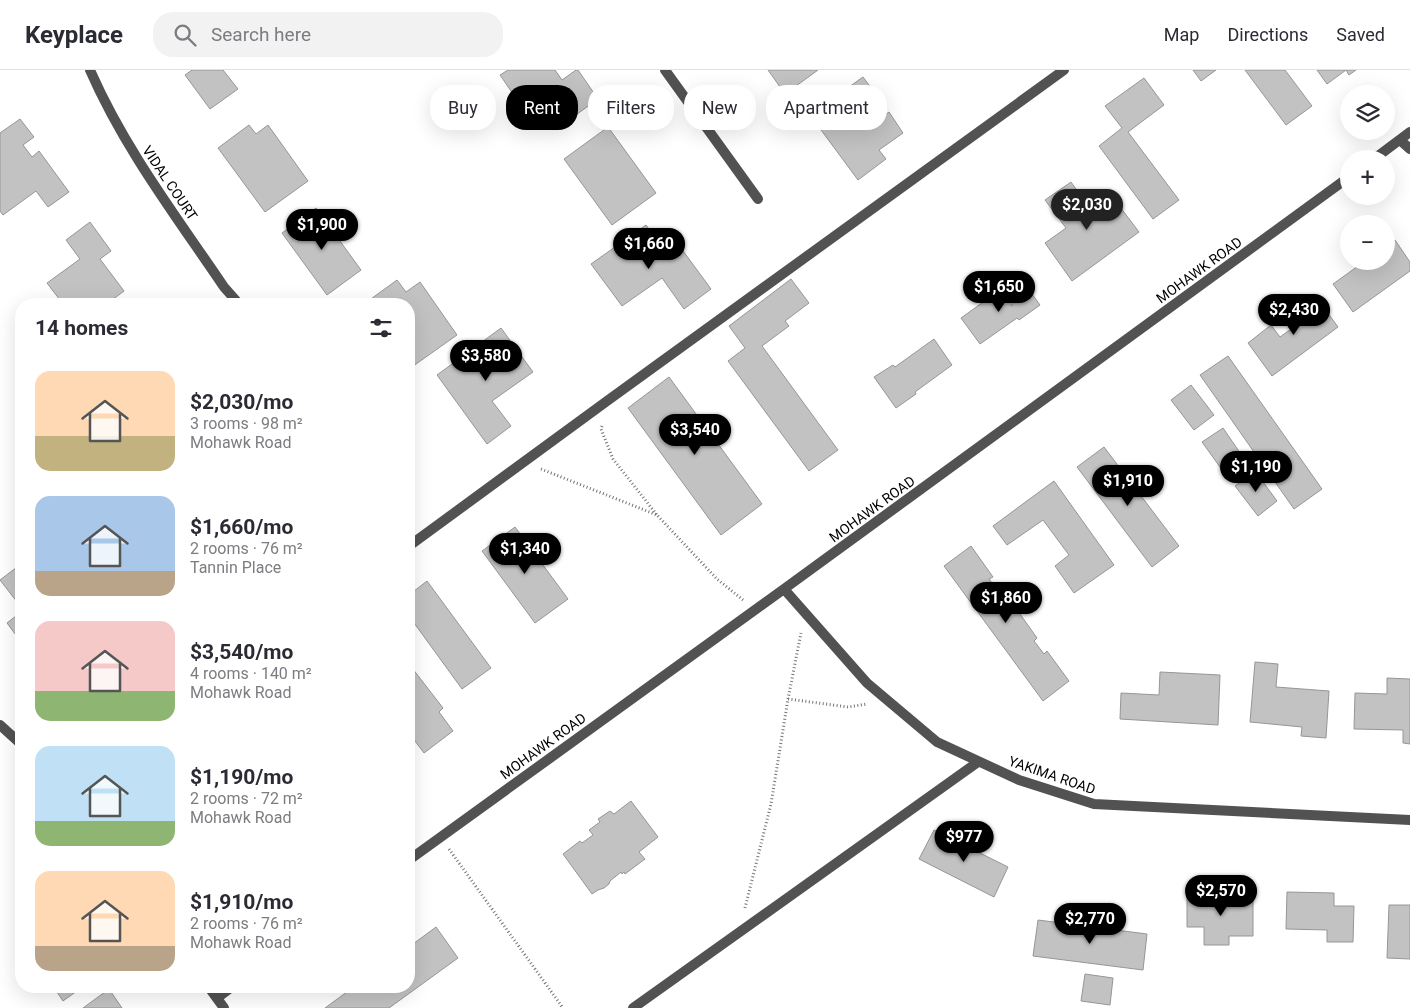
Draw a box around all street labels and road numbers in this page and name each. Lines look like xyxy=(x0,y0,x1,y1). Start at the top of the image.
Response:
street label: VIDAL COURT xyxy=(139,143,201,224)
street label: MOHAWK ROAD xyxy=(1153,234,1245,306)
street label: MOHAWK ROAD xyxy=(826,473,918,545)
street label: MOHAWK ROAD xyxy=(497,710,589,782)
street label: YAKIMA ROAD xyxy=(1006,753,1098,797)

